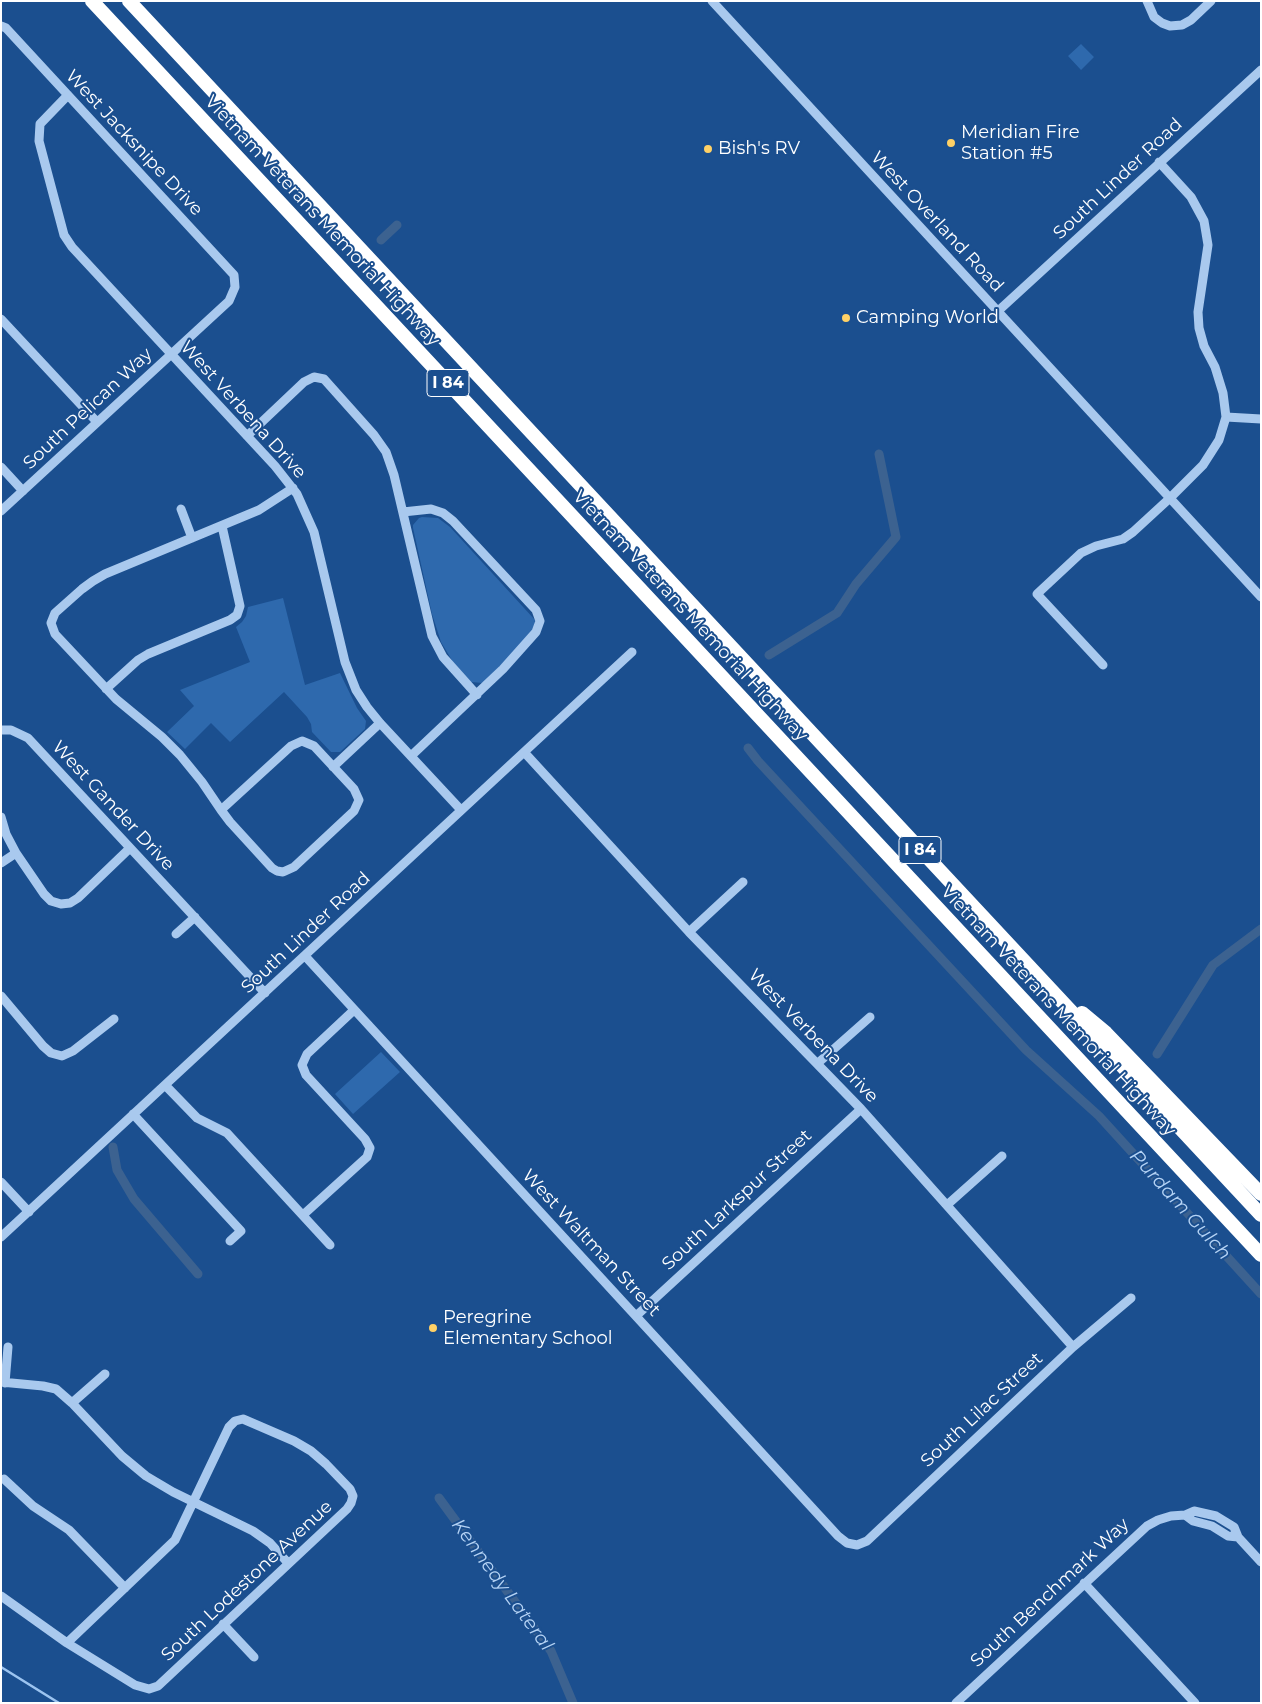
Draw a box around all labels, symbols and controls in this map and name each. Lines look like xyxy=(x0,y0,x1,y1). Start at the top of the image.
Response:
street label: West Jacksnipe Drive xyxy=(61,66,207,220)
street label: Vietnam Veterans Memorial Highway xyxy=(200,91,444,351)
street label: South Linder Road xyxy=(1049,114,1187,244)
place label: Meridian Fire Station #5 xyxy=(961,122,1080,164)
marker: Meridian Fire Station #5 xyxy=(945,137,957,149)
place label: Bish's RV xyxy=(718,138,800,160)
marker: Bish's RV xyxy=(702,143,714,155)
street label: West Overland Road xyxy=(866,147,1008,297)
place label: Camping World xyxy=(856,307,999,329)
marker: Camping World xyxy=(840,312,852,324)
street label: West Verbena Drive xyxy=(175,337,311,483)
street label: South Pelican Way xyxy=(19,344,157,474)
road number: I 84 xyxy=(427,369,469,396)
street label: Vietnam Veterans Memorial Highway xyxy=(568,486,812,746)
street label: West Gander Drive xyxy=(47,737,179,875)
road number: I 84 xyxy=(899,836,941,864)
street label: South Linder Road xyxy=(237,868,375,998)
street label: Vietnam Veterans Memorial Highway xyxy=(936,881,1180,1141)
street label: West Verbena Drive xyxy=(743,964,883,1108)
street label: South Larkspur Street xyxy=(658,1125,816,1275)
water label: Purdam Gulch xyxy=(1124,1145,1236,1265)
street label: West Waltman Street xyxy=(517,1165,665,1321)
place label: Peregrine Elementary School xyxy=(443,1307,613,1350)
marker: Peregrine Elementary School xyxy=(427,1322,439,1334)
street label: South Lilac Street xyxy=(917,1348,1047,1472)
street label: South Lodestone Avenue xyxy=(157,1496,337,1666)
water label: Kennedy Lateral xyxy=(446,1514,558,1656)
street label: South Benchmark Way xyxy=(966,1514,1134,1672)

